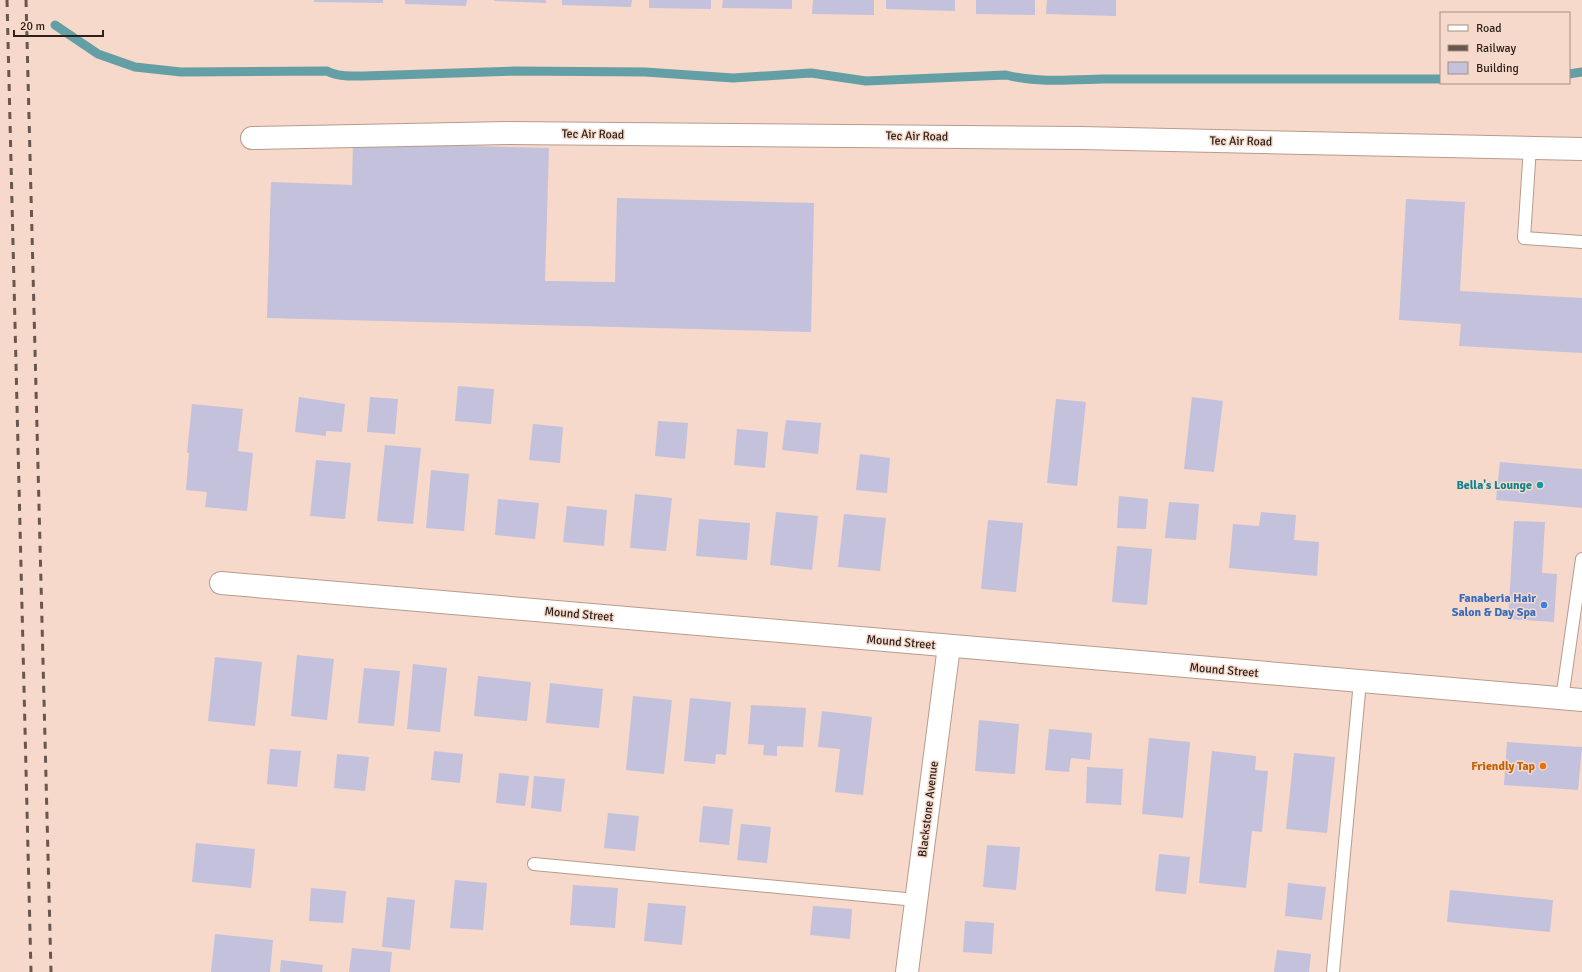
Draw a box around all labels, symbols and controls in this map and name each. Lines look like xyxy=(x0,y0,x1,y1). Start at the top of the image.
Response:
scale bar xyxy=(14,12,103,38)
legend xyxy=(1440,12,1570,84)
text: 20 m xyxy=(20,19,45,34)
text: Road xyxy=(1476,21,1502,36)
text: Railway xyxy=(1476,41,1516,56)
text: Building xyxy=(1476,61,1519,76)
street label: Tec Air Road xyxy=(562,126,624,143)
street label: Tec Air Road xyxy=(886,128,948,145)
street label: Tec Air Road xyxy=(1210,133,1272,150)
place label: Bella's Lounge xyxy=(1456,478,1532,493)
marker: Bella's Lounge xyxy=(1535,480,1545,490)
place label: Fanaberia Hair Salon & Day Spa xyxy=(1452,591,1536,620)
marker: Fanaberia Hair Salon & Day Spa xyxy=(1539,600,1549,610)
street label: Mound Street xyxy=(544,604,614,625)
street label: Mound Street xyxy=(866,632,936,653)
street label: Mound Street xyxy=(1189,660,1259,681)
place label: Friendly Tap xyxy=(1471,759,1536,774)
street label: Blackstone Avenue xyxy=(915,760,942,858)
marker: Friendly Tap xyxy=(1538,761,1548,771)

